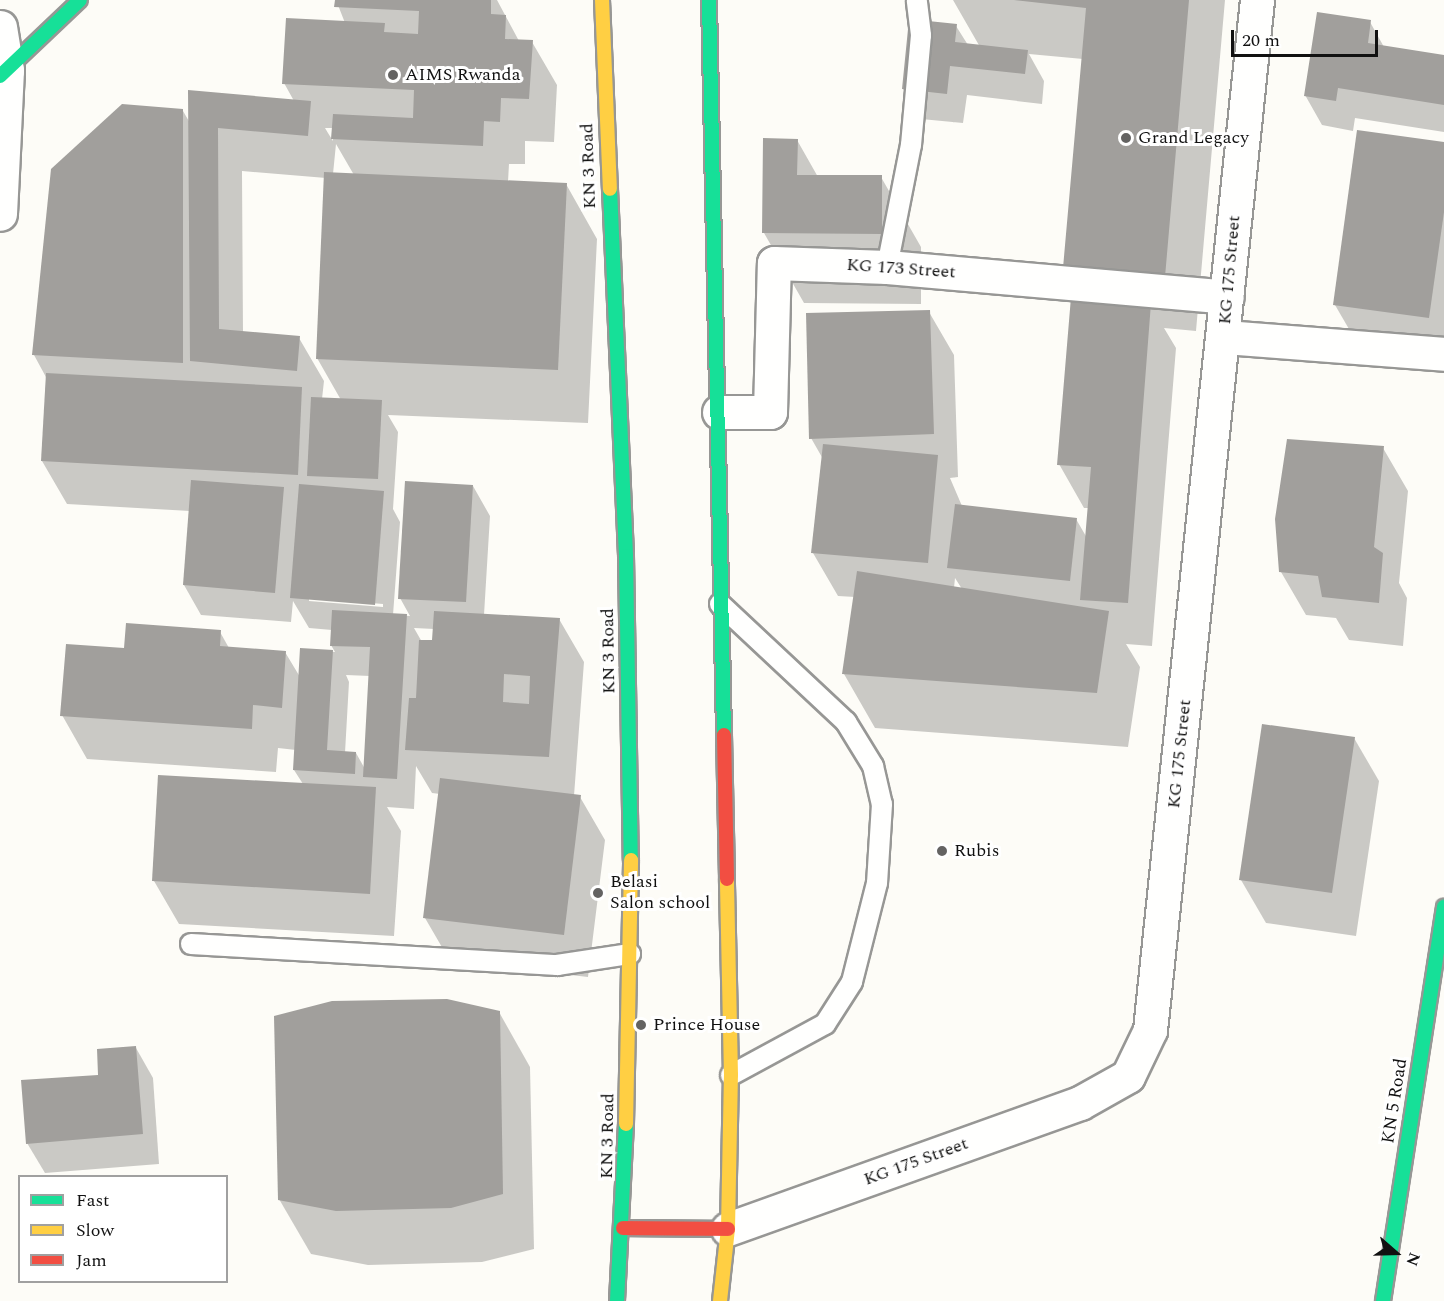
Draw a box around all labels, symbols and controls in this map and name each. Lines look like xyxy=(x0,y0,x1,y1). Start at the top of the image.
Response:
scale bar xyxy=(1234,18,1381,56)
text: 20 m xyxy=(1242,27,1280,54)
place label: AIMS Rwanda xyxy=(405,64,520,86)
marker: AIMS Rwanda xyxy=(386,68,400,82)
street label: KN 3 Road xyxy=(577,123,601,209)
place label: Grand Legacy xyxy=(1138,127,1249,149)
marker: Grand Legacy xyxy=(1119,131,1133,145)
street label: KG 175 Street xyxy=(1214,215,1246,325)
street label: KG 173 Street xyxy=(846,254,956,284)
street label: KN 3 Road xyxy=(597,608,621,694)
street label: KG 175 Street xyxy=(1164,699,1196,809)
place label: Rubis xyxy=(954,840,999,862)
marker: Rubis xyxy=(935,844,949,858)
place label: Belasi Salon school xyxy=(610,872,710,914)
marker: Belasi Salon school xyxy=(591,886,605,900)
place label: Prince House xyxy=(653,1014,760,1036)
marker: Prince House xyxy=(634,1018,648,1032)
street label: KN 5 Road xyxy=(1378,1057,1412,1145)
street label: KN 3 Road xyxy=(596,1093,620,1179)
street label: KG 175 Street xyxy=(861,1133,971,1191)
legend xyxy=(18,1175,228,1283)
text: Fast xyxy=(76,1187,109,1214)
text: Slow xyxy=(76,1217,114,1244)
north arrow xyxy=(1366,1223,1426,1283)
text: Jam xyxy=(76,1247,107,1274)
text: N xyxy=(1399,1249,1426,1269)

